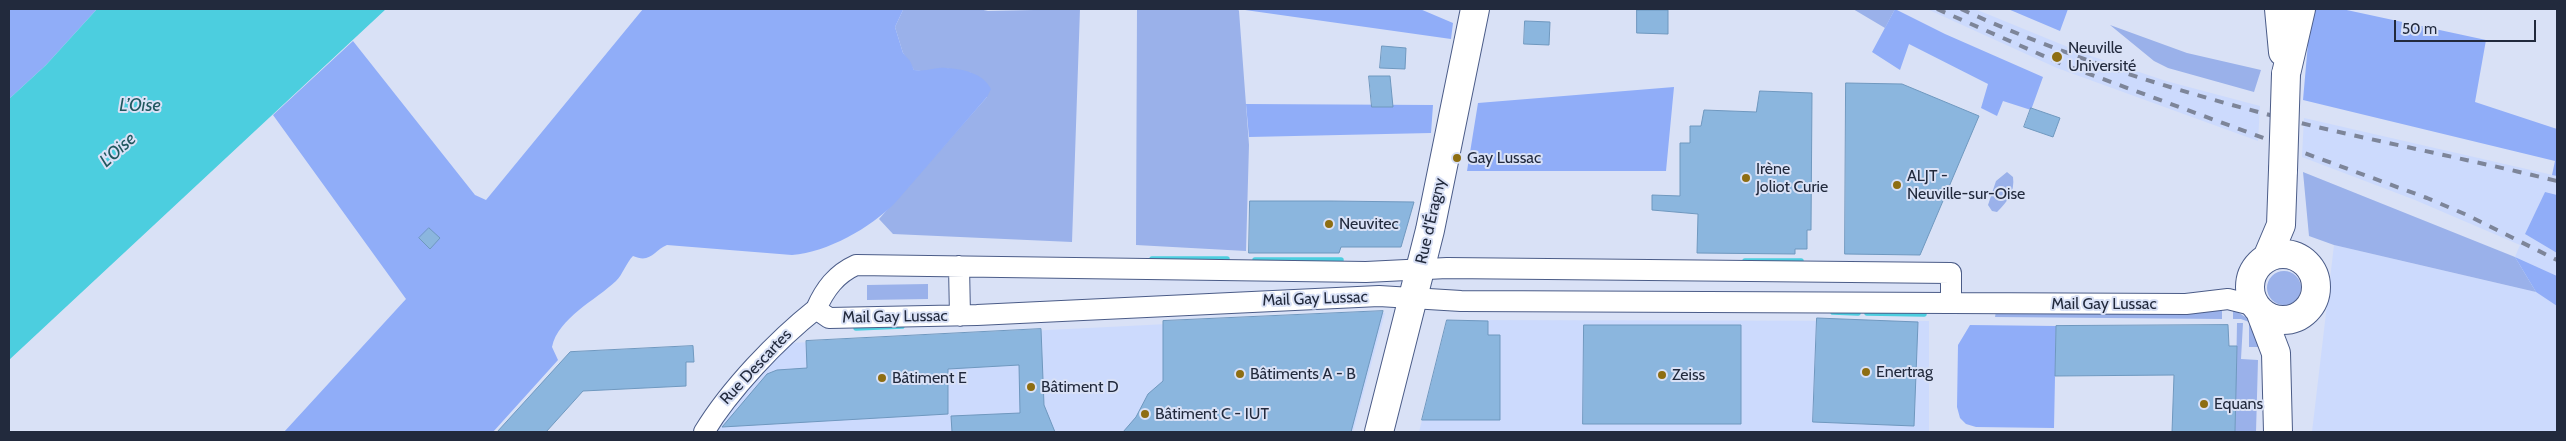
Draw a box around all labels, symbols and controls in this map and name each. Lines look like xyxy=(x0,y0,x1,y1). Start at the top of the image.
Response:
scale bar xyxy=(2396,10,2538,42)
text: 50 m xyxy=(2402,20,2437,38)
place label: Neuville Université xyxy=(2068,38,2136,76)
marker: Neuville Université xyxy=(2050,50,2064,64)
water label: L’Oise xyxy=(119,95,161,117)
water label: L'Oise xyxy=(96,128,140,172)
place label: Gay Lussac xyxy=(1467,148,1541,168)
marker: Gay Lussac xyxy=(1451,152,1463,164)
place label: Irène Joliot Curie xyxy=(1756,159,1828,197)
place label: ALJT - Neuville-sur-Oise xyxy=(1907,166,2025,204)
marker: Irène Joliot Curie xyxy=(1740,172,1752,184)
street label: Rue d'Éragny xyxy=(1412,176,1450,266)
marker: ALJT - Neuville-sur-Oise xyxy=(1891,179,1903,191)
place label: Neuvitec xyxy=(1339,214,1399,234)
marker: Neuvitec xyxy=(1323,218,1335,230)
street label: Mail Gay Lussac xyxy=(1262,288,1368,310)
street label: Mail Gay Lussac xyxy=(2051,294,2157,314)
street label: Mail Gay Lussac xyxy=(842,306,948,328)
street label: Rue Descartes xyxy=(716,325,796,409)
place label: Enertrag xyxy=(1876,362,1933,382)
place label: Bâtiments A - B xyxy=(1250,364,1356,384)
place label: Zeiss xyxy=(1672,365,1705,385)
marker: Enertrag xyxy=(1860,366,1872,378)
place label: Bâtiment E xyxy=(892,368,967,388)
marker: Bâtiments A - B xyxy=(1234,368,1246,380)
marker: Zeiss xyxy=(1656,369,1668,381)
marker: Bâtiment E xyxy=(876,372,888,384)
place label: Bâtiment D xyxy=(1041,377,1119,397)
marker: Bâtiment D xyxy=(1025,381,1037,393)
place label: Equans xyxy=(2214,394,2263,414)
marker: Equans xyxy=(2198,398,2210,410)
place label: Bâtiment C - IUT xyxy=(1155,404,1269,424)
marker: Bâtiment C - IUT xyxy=(1139,408,1151,420)

